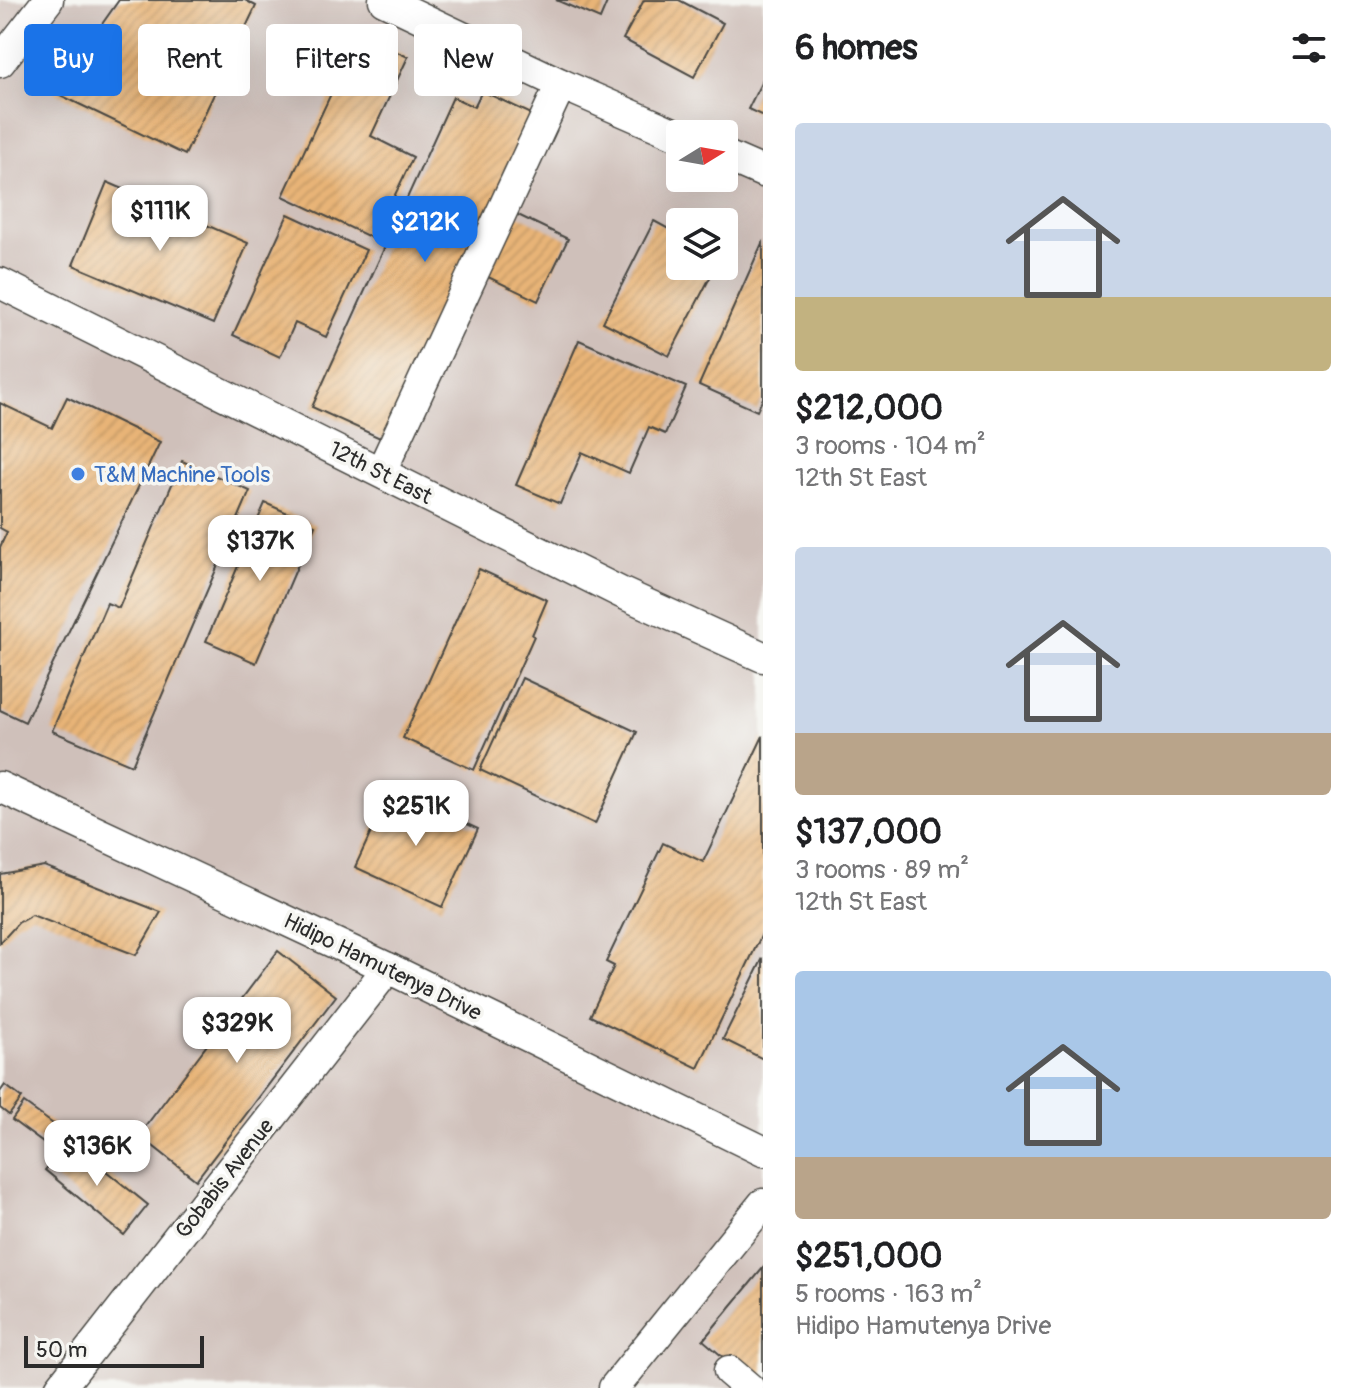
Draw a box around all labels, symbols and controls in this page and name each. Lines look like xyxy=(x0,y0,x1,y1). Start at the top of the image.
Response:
chip: Buy xyxy=(24,24,122,96)
chip: Rent xyxy=(138,24,250,96)
chip: Filters xyxy=(266,24,398,96)
chip: New xyxy=(414,24,522,96)
icon: filters xyxy=(1287,26,1331,70)
text: 6 homes xyxy=(795,27,918,70)
north arrow xyxy=(666,120,738,192)
map controls xyxy=(666,120,738,280)
icon: home xyxy=(991,175,1135,319)
pin: $111K xyxy=(104,185,216,253)
text: $111K xyxy=(130,195,190,227)
pin: $212K xyxy=(369,196,481,264)
text: $212K xyxy=(390,206,460,238)
button: layers xyxy=(666,208,738,280)
text: $212,000 xyxy=(795,387,943,430)
text: 3 rooms · 104 m² xyxy=(795,430,986,462)
street label: 12th St East xyxy=(324,435,437,511)
place label: T&M Machine Tools xyxy=(94,461,270,489)
text: 12th St East xyxy=(795,462,927,494)
marker: T&M Machine Tools xyxy=(69,465,87,483)
pin: $137K xyxy=(204,515,316,583)
text: $137K xyxy=(226,525,294,557)
icon: home xyxy=(991,599,1135,743)
pin: $251K xyxy=(360,780,472,848)
text: $251K xyxy=(382,790,450,822)
text: $137,000 xyxy=(795,811,942,854)
text: 3 rooms · 89 m² xyxy=(795,854,969,886)
text: 12th St East xyxy=(795,886,927,918)
street label: Hidipo Hamutenya Drive xyxy=(279,907,486,1027)
pin: $329K xyxy=(181,997,293,1065)
text: $329K xyxy=(201,1007,273,1039)
icon: home xyxy=(991,1023,1135,1167)
street label: Gobabis Avenue xyxy=(169,1113,280,1244)
pin: $136K xyxy=(41,1120,153,1188)
text: $136K xyxy=(62,1130,132,1162)
text: $251,000 xyxy=(795,1235,942,1278)
text: 5 rooms · 163 m² xyxy=(795,1278,982,1310)
text: Hidipo Hamutenya Drive xyxy=(795,1310,1051,1342)
scale bar xyxy=(24,1332,204,1368)
text: 50 m xyxy=(36,1336,87,1364)

